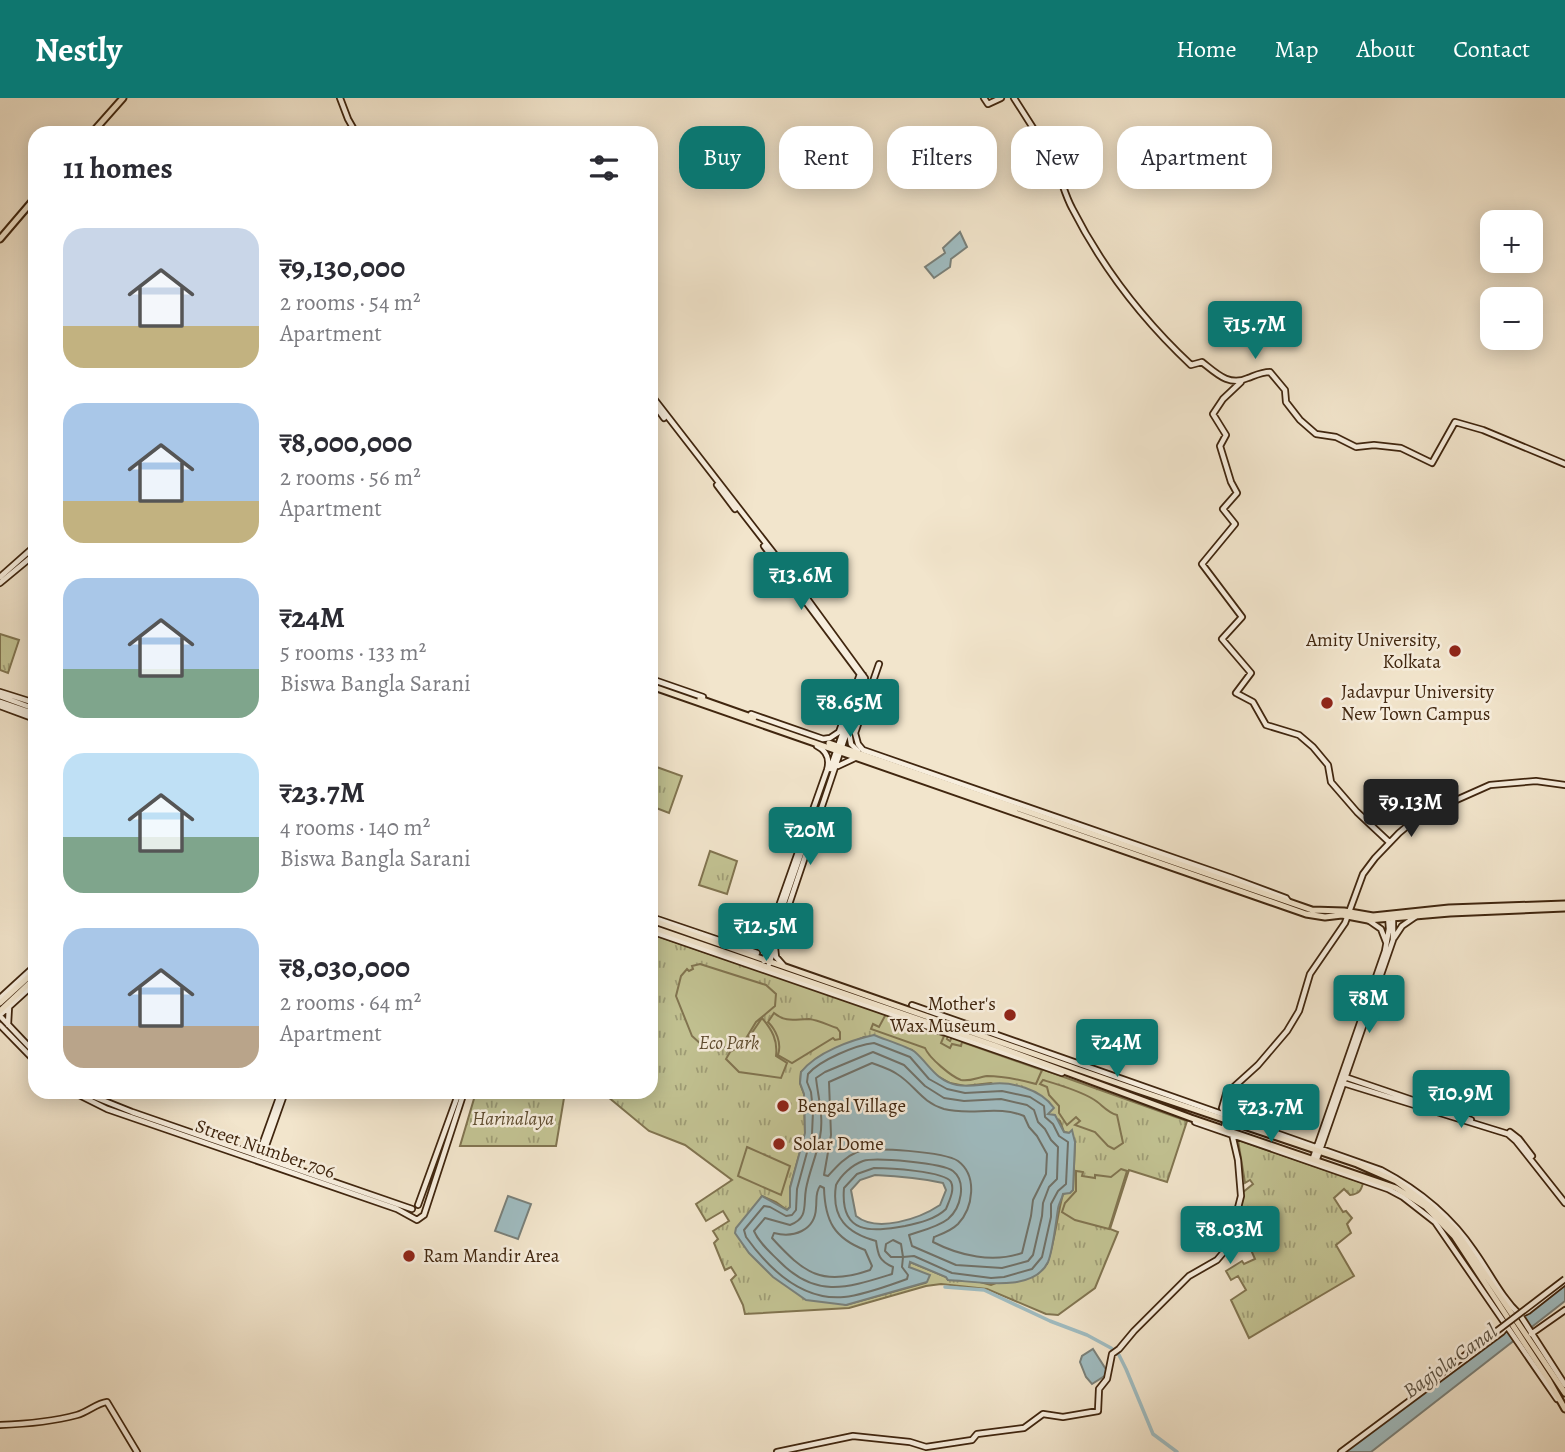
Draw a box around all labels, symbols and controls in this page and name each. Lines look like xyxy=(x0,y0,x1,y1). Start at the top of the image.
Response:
text: Nestly xyxy=(35,27,122,72)
text: Home xyxy=(1176,33,1237,65)
text: Map xyxy=(1275,33,1319,65)
text: About xyxy=(1357,33,1415,65)
text: Contact xyxy=(1453,33,1530,65)
chip: Buy xyxy=(679,126,765,189)
chip: Rent xyxy=(779,126,873,189)
chip: Filters xyxy=(887,126,997,189)
chip: New xyxy=(1011,126,1103,189)
chip: Apartment xyxy=(1117,126,1272,189)
text: 11 homes xyxy=(63,148,173,188)
icon: filters xyxy=(585,149,623,187)
map controls xyxy=(1480,210,1543,350)
button: + xyxy=(1480,210,1543,273)
text: ₹9,130,000 xyxy=(280,247,405,287)
icon: home xyxy=(119,256,203,340)
text: 2 rooms · 54 m² xyxy=(280,287,421,318)
button: − xyxy=(1480,287,1543,350)
pin: ₹15.7M xyxy=(1198,302,1312,361)
text: ₹15.7M xyxy=(1224,308,1286,339)
text: Apartment xyxy=(280,318,382,349)
text: ₹8,000,000 xyxy=(280,422,412,462)
icon: home xyxy=(119,431,203,515)
text: 2 rooms · 56 m² xyxy=(280,462,421,493)
text: Apartment xyxy=(280,493,382,524)
pin: ₹13.6M xyxy=(744,552,858,612)
text: ₹13.6M xyxy=(769,559,833,590)
text: ₹24M xyxy=(280,597,345,637)
icon: home xyxy=(119,606,203,690)
place label: Amity University, Kolkata xyxy=(1305,627,1441,675)
text: 5 rooms · 133 m² xyxy=(280,637,426,668)
marker: Amity University, Kolkata xyxy=(1447,643,1463,659)
text: Biswa Bangla Sarani xyxy=(280,668,471,699)
place label: Jadavpur University New Town Campus xyxy=(1341,679,1495,727)
pin: ₹8.65M xyxy=(793,680,907,739)
text: ₹8.65M xyxy=(817,686,883,717)
marker: Jadavpur University New Town Campus xyxy=(1319,695,1335,711)
text: ₹23.7M xyxy=(280,772,365,812)
pin: ₹9.13M xyxy=(1354,780,1468,839)
icon: home xyxy=(119,781,203,865)
text: ₹9.13M xyxy=(1379,786,1443,817)
pin: ₹20M xyxy=(769,808,851,867)
text: 4 rooms · 140 m² xyxy=(280,812,430,843)
text: ₹20M xyxy=(785,814,835,845)
text: Biswa Bangla Sarani xyxy=(280,843,471,874)
pin: ₹12.5M xyxy=(709,904,823,963)
text: ₹12.5M xyxy=(734,910,798,941)
text: ₹8,030,000 xyxy=(280,947,410,987)
icon: home xyxy=(119,956,203,1040)
pin: ₹8M xyxy=(1335,976,1403,1035)
text: ₹8M xyxy=(1350,982,1389,1013)
text: 2 rooms · 64 m² xyxy=(280,987,421,1018)
place label: Mother's Wax Museum xyxy=(889,991,996,1039)
marker: Mother's Wax Museum xyxy=(1002,1007,1018,1023)
text: Apartment xyxy=(280,1018,382,1049)
pin: ₹24M xyxy=(1076,1020,1158,1079)
text: ₹24M xyxy=(1092,1026,1142,1057)
park label: Eco Park xyxy=(699,1030,759,1056)
pin: ₹10.9M xyxy=(1404,1070,1518,1130)
text: ₹10.9M xyxy=(1429,1077,1493,1108)
pin: ₹23.7M xyxy=(1214,1084,1328,1144)
text: ₹23.7M xyxy=(1238,1091,1304,1122)
place label: Bengal Village xyxy=(797,1093,906,1119)
marker: Bengal Village xyxy=(775,1098,791,1114)
park label: Harinalaya xyxy=(472,1106,554,1132)
street label: Street Number 706 xyxy=(192,1113,339,1185)
place label: Solar Dome xyxy=(793,1131,884,1157)
marker: Solar Dome xyxy=(771,1136,787,1152)
pin: ₹8.03M xyxy=(1173,1206,1287,1266)
text: ₹8.03M xyxy=(1197,1213,1263,1244)
place label: Ram Mandir Area xyxy=(423,1243,560,1269)
marker: Ram Mandir Area xyxy=(401,1248,417,1264)
water label: Bagjola Canal xyxy=(1397,1317,1503,1405)

